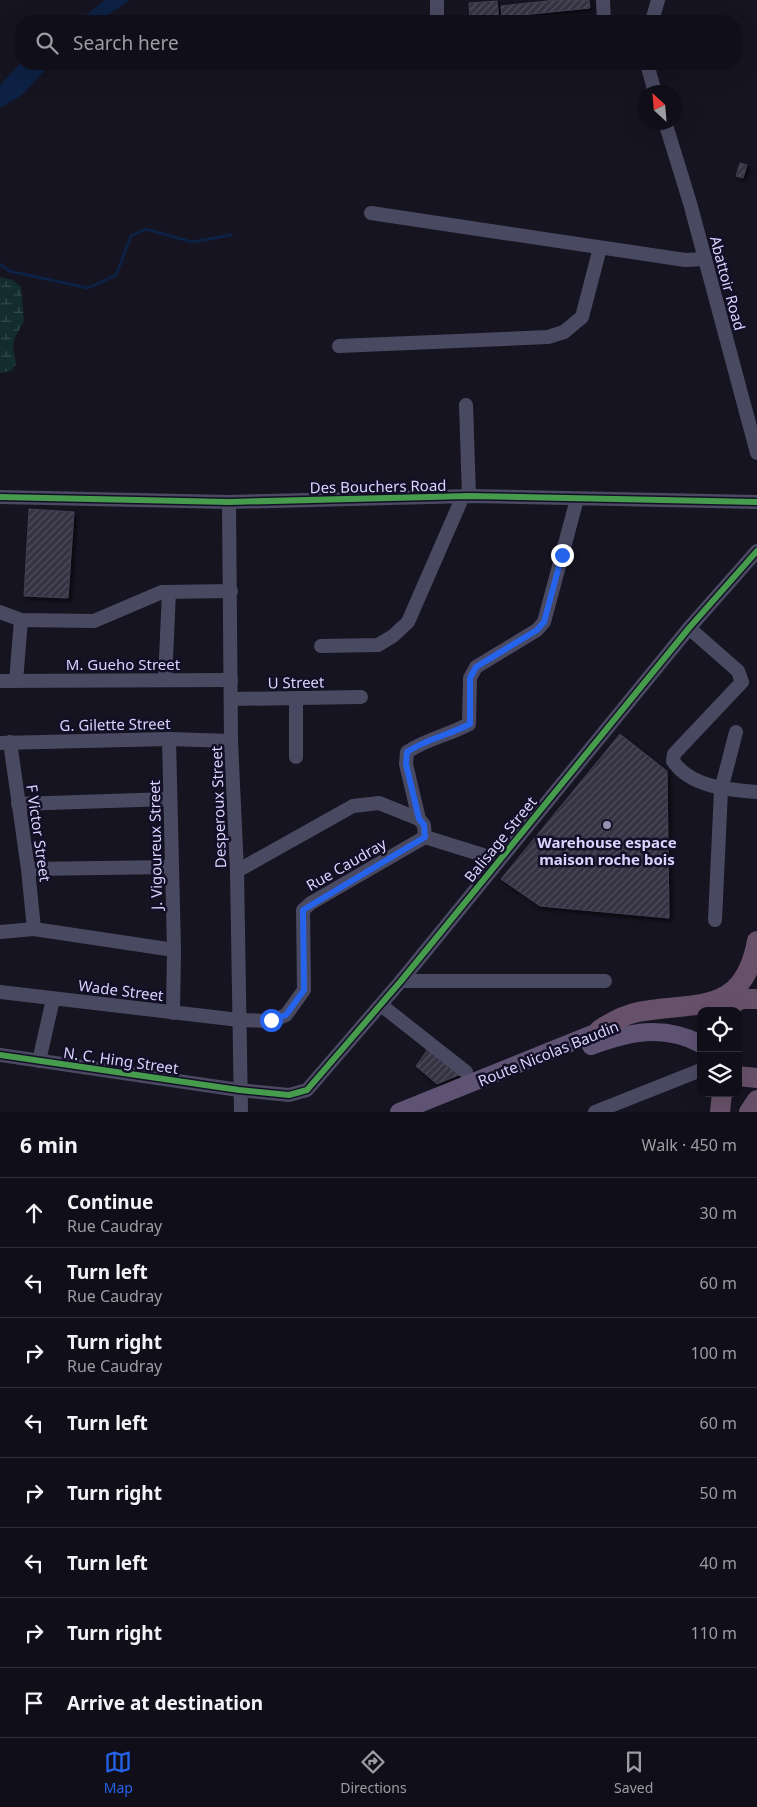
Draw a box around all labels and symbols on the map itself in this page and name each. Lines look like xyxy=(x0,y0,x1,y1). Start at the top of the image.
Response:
north arrow xyxy=(637,85,682,130)
street label: Abattoir Road xyxy=(706,233,750,333)
street label: Des Bouchers Road xyxy=(309,475,447,497)
route end xyxy=(551,544,574,567)
street label: M. Gueho Street xyxy=(66,654,181,674)
street label: U Street xyxy=(267,671,325,692)
street label: G. Gilette Street xyxy=(59,713,171,735)
street label: Desperoux Street xyxy=(206,745,230,868)
street label: J. Vigoureux Street xyxy=(144,779,166,912)
street label: F Victor Street xyxy=(22,783,56,884)
street label: Balisage Street xyxy=(459,791,541,886)
marker: Warehouse espace maison roche bois xyxy=(601,819,613,831)
place label: Warehouse espace maison roche bois xyxy=(537,832,677,869)
street label: Rue Caudray xyxy=(302,833,390,895)
street label: Wade Street xyxy=(77,975,165,1005)
route start xyxy=(260,1009,283,1032)
street label: Route Nicolas Baudin xyxy=(475,1016,621,1090)
street label: N. C. Hing Street xyxy=(62,1042,180,1078)

